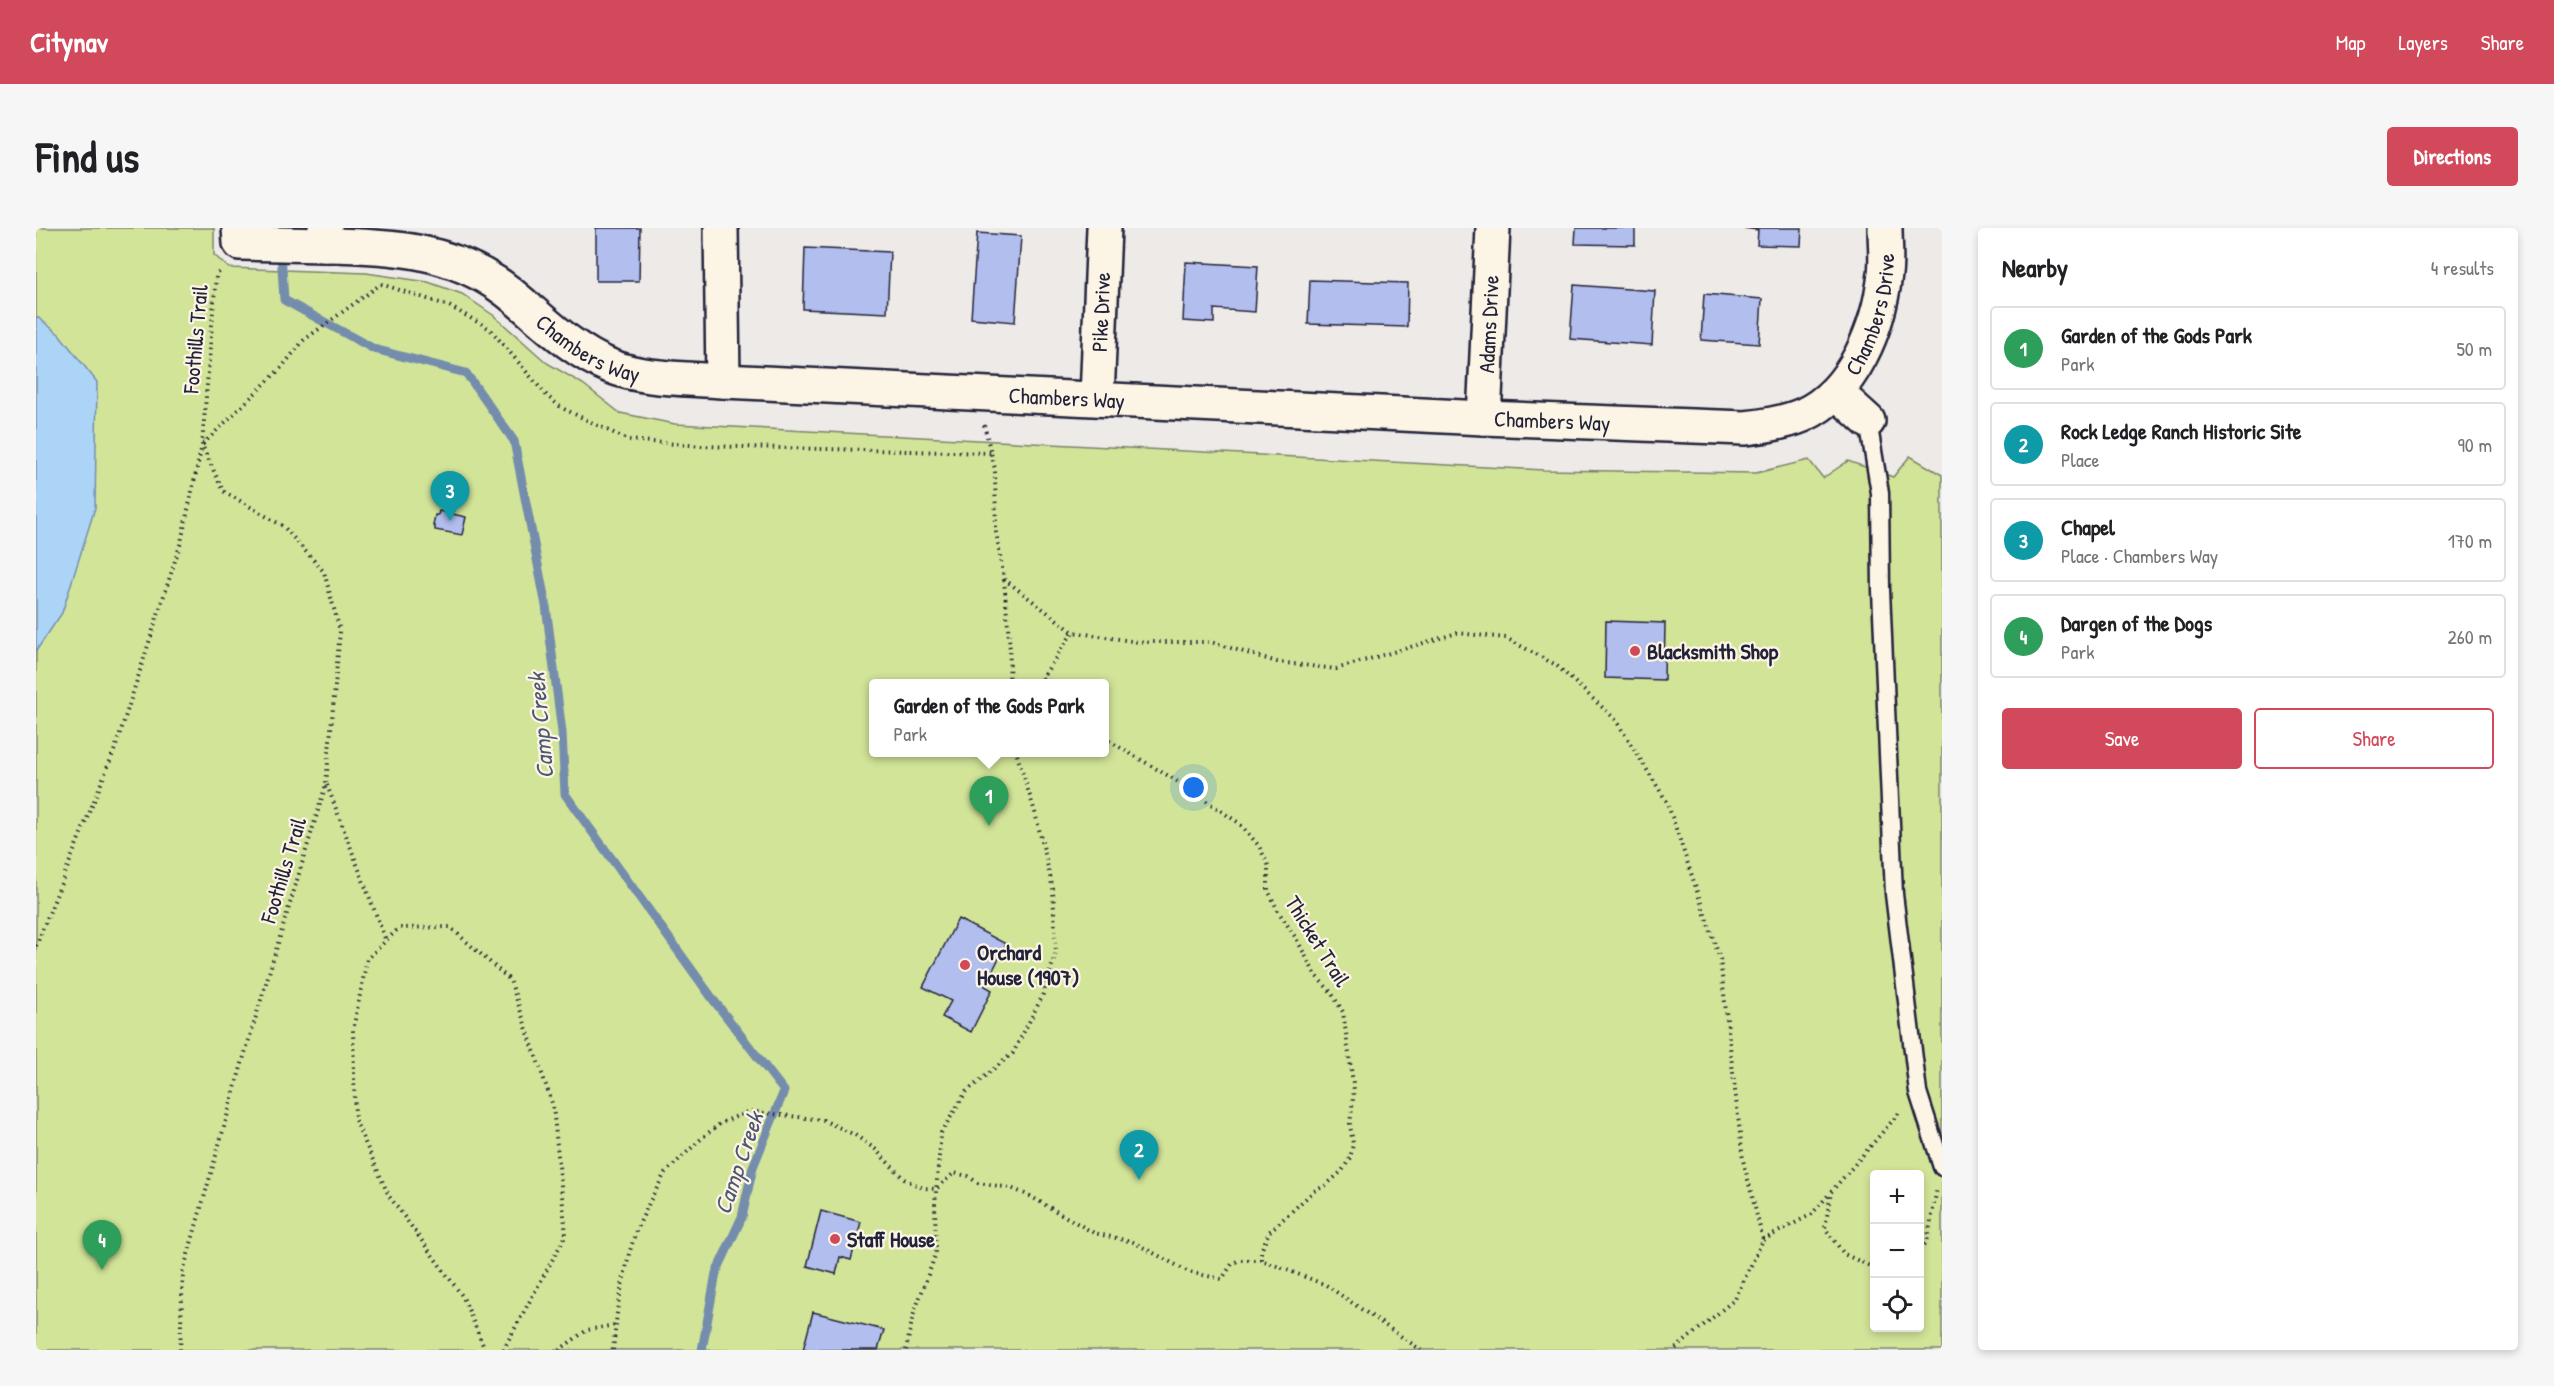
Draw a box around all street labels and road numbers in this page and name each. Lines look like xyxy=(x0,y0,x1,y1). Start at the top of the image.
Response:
street label: Chambers Drive xyxy=(1838,253,1901,381)
street label: Pike Drive xyxy=(1084,271,1117,353)
street label: Adams Drive xyxy=(1471,274,1506,374)
street label: Foothills Trail xyxy=(175,283,215,396)
street label: Chambers Way xyxy=(530,307,643,389)
street label: Chambers Way xyxy=(1008,380,1126,416)
street label: Chambers Way xyxy=(1494,403,1611,438)
street label: Foothills Trail xyxy=(252,813,313,927)
street label: Thicket Trail xyxy=(1278,890,1358,992)

